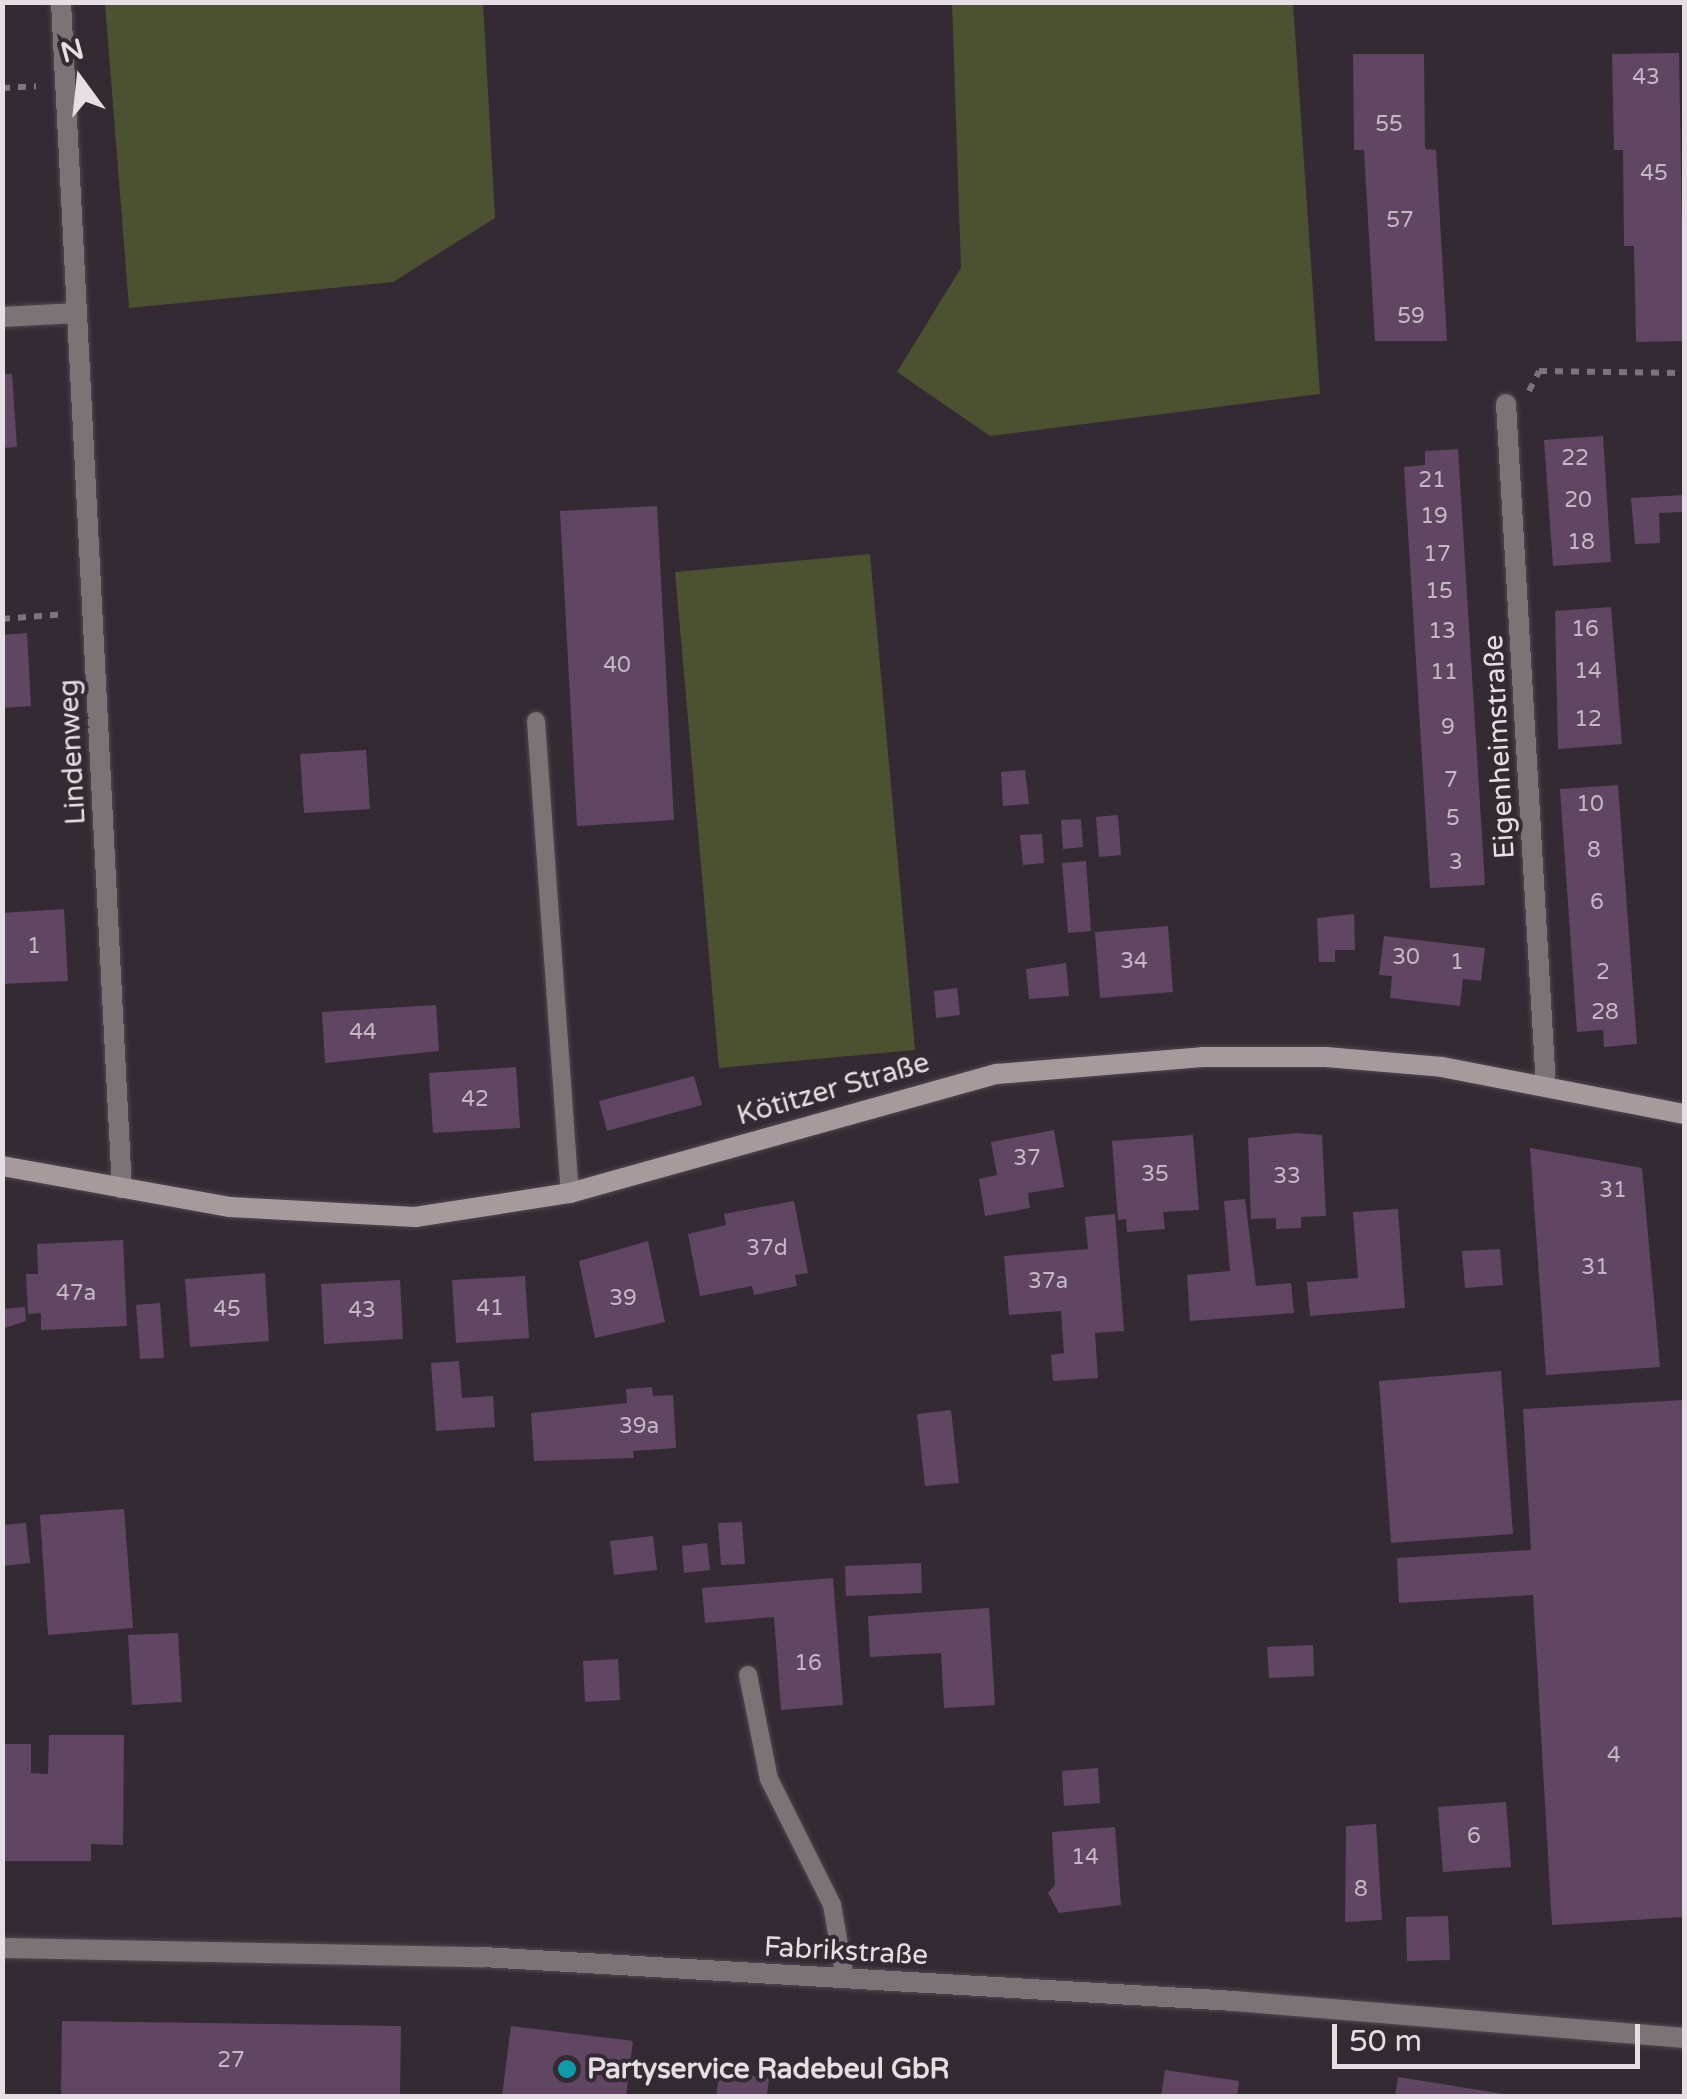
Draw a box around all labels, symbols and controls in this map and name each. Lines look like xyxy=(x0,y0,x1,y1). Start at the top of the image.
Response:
north arrow xyxy=(30,30,130,130)
text: N xyxy=(57,32,87,70)
house number: 43 xyxy=(1632,65,1660,91)
house number: 55 xyxy=(1375,112,1403,138)
house number: 45 xyxy=(1640,161,1668,187)
house number: 57 xyxy=(1386,208,1414,234)
house number: 59 xyxy=(1397,304,1425,330)
house number: 22 xyxy=(1561,446,1589,472)
house number: 21 xyxy=(1418,468,1446,494)
house number: 20 xyxy=(1564,488,1592,514)
house number: 19 xyxy=(1420,504,1448,530)
house number: 18 xyxy=(1567,530,1595,556)
house number: 17 xyxy=(1423,542,1451,568)
house number: 15 xyxy=(1425,579,1453,605)
house number: 16 xyxy=(1571,617,1599,643)
house number: 13 xyxy=(1428,619,1456,645)
street label: Eigenheimstraße xyxy=(1476,634,1522,860)
house number: 40 xyxy=(603,653,631,679)
house number: 14 xyxy=(1574,659,1602,685)
house number: 11 xyxy=(1430,660,1458,686)
street label: Lindenweg xyxy=(51,678,93,826)
house number: 12 xyxy=(1574,707,1602,733)
house number: 9 xyxy=(1441,715,1455,741)
house number: 7 xyxy=(1444,768,1458,794)
house number: 10 xyxy=(1576,792,1604,818)
house number: 5 xyxy=(1446,806,1460,832)
house number: 8 xyxy=(1587,838,1601,864)
house number: 3 xyxy=(1449,850,1463,876)
house number: 6 xyxy=(1590,890,1604,916)
house number: 1 xyxy=(27,934,41,960)
house number: 30 xyxy=(1392,945,1420,971)
house number: 34 xyxy=(1120,949,1148,975)
house number: 1 xyxy=(1450,950,1464,976)
house number: 2 xyxy=(1596,960,1610,986)
house number: 28 xyxy=(1591,1000,1619,1026)
house number: 44 xyxy=(349,1020,377,1046)
street label: Kötitzer Straße xyxy=(733,1045,933,1133)
house number: 42 xyxy=(461,1087,489,1113)
house number: 37 xyxy=(1013,1146,1041,1172)
house number: 35 xyxy=(1141,1162,1169,1188)
house number: 33 xyxy=(1273,1164,1301,1190)
house number: 31 xyxy=(1599,1178,1627,1204)
house number: 37d xyxy=(746,1236,788,1262)
house number: 31 xyxy=(1581,1255,1609,1281)
house number: 37a xyxy=(1028,1269,1068,1295)
house number: 47a xyxy=(56,1281,96,1307)
house number: 39 xyxy=(609,1286,637,1312)
house number: 41 xyxy=(476,1296,504,1322)
house number: 45 xyxy=(213,1297,241,1323)
house number: 43 xyxy=(348,1298,376,1324)
house number: 39a xyxy=(619,1414,659,1440)
house number: 16 xyxy=(794,1651,822,1677)
house number: 4 xyxy=(1607,1743,1621,1769)
house number: 6 xyxy=(1467,1824,1481,1850)
house number: 14 xyxy=(1071,1845,1099,1871)
house number: 8 xyxy=(1354,1877,1368,1903)
street label: Fabrikstraße xyxy=(763,1930,929,1972)
scale bar xyxy=(1337,2004,1644,2066)
text: 50 m xyxy=(1349,2023,1422,2060)
house number: 27 xyxy=(217,2048,245,2074)
place label: Partyservice Radebeul GbR xyxy=(587,2052,949,2086)
marker: Partyservice Radebeul GbR xyxy=(556,2058,578,2080)

